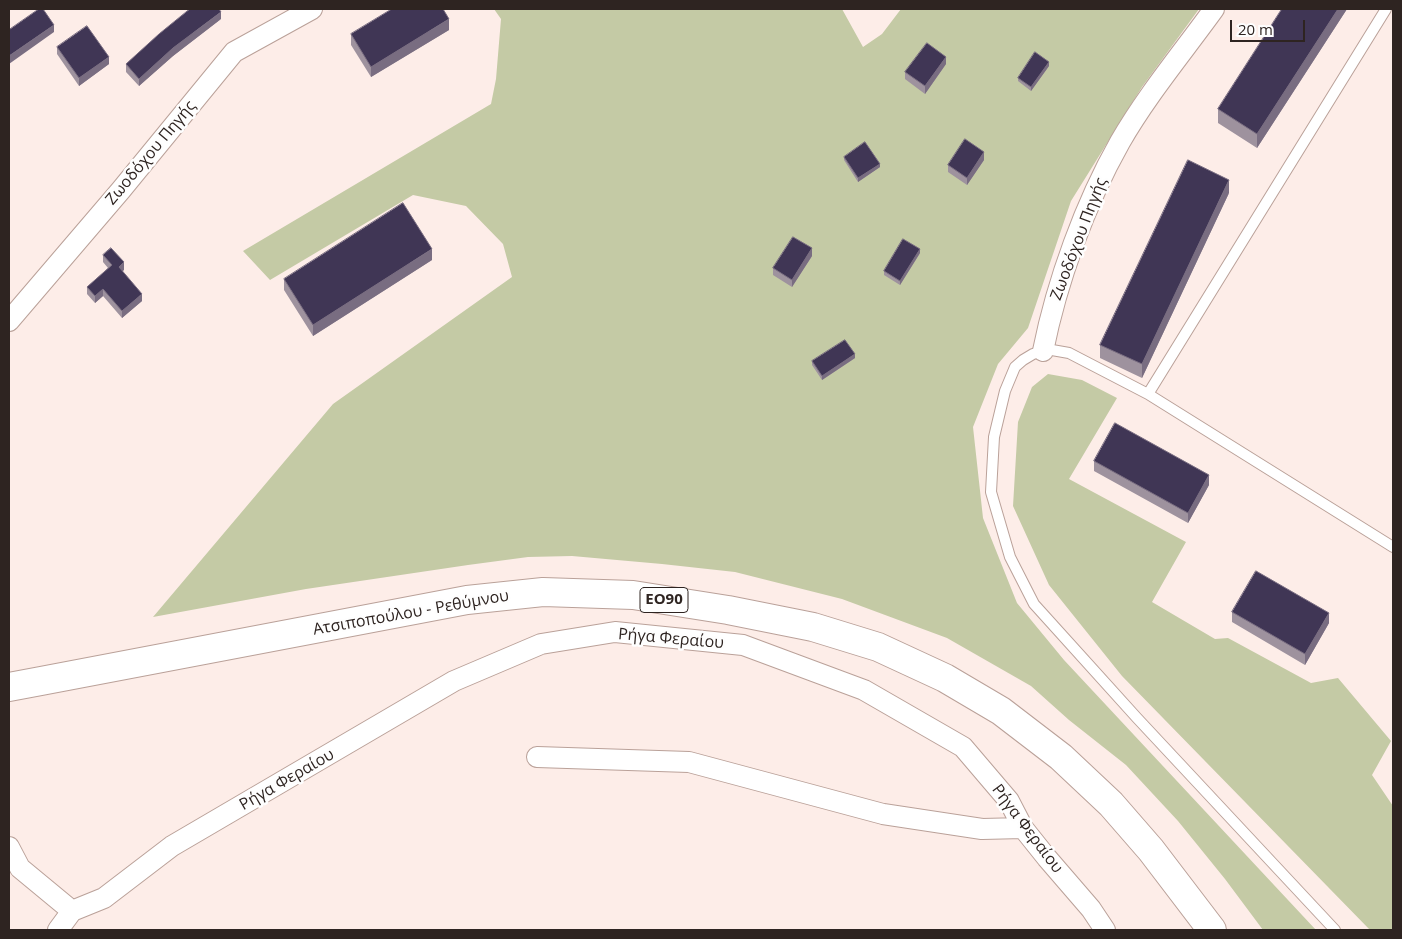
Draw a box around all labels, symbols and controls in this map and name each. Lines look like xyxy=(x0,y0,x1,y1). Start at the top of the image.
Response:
scale bar xyxy=(1232,10,1307,42)
text: 20 m xyxy=(1238,19,1273,39)
street label: Ζωοδόχου Πηγής xyxy=(102,97,200,209)
street label: Ζωοδόχου Πηγής xyxy=(1047,175,1111,303)
street label: Ατσιποπούλου - Ρεθύμνου xyxy=(312,586,510,640)
road number: ΕΟ90 xyxy=(640,588,688,612)
street label: Ρήγα Φεραίου xyxy=(617,625,725,653)
street label: Ρήγα Φεραίου xyxy=(236,745,338,815)
street label: Ρήγα Φεραίου xyxy=(987,781,1067,877)

